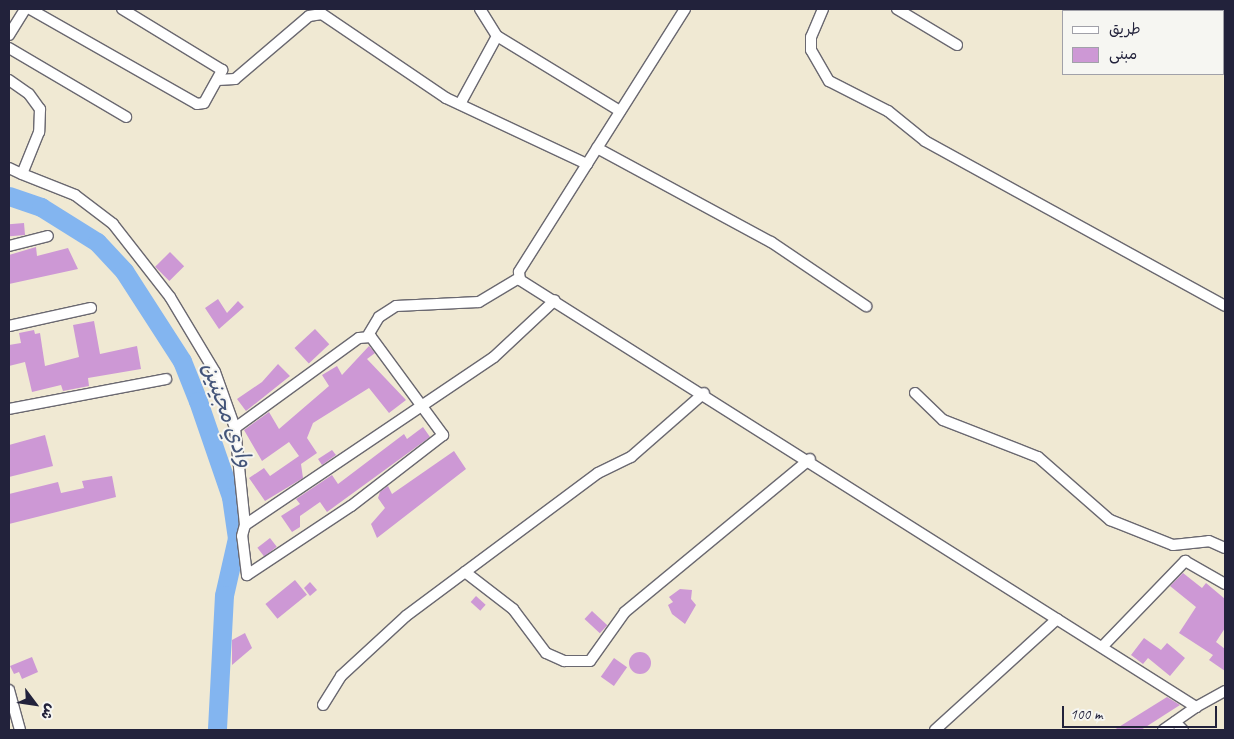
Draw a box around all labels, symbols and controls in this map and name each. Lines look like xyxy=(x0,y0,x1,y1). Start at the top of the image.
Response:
legend xyxy=(1062,10,1224,75)
text: طريق xyxy=(1109,20,1141,39)
text: مبنى xyxy=(1109,45,1137,64)
water label: وادي مجينين xyxy=(196,359,258,471)
north arrow xyxy=(10,679,60,729)
scale bar xyxy=(1064,696,1219,728)
text: ش xyxy=(37,701,60,723)
text: 100 m xyxy=(1070,705,1102,724)

